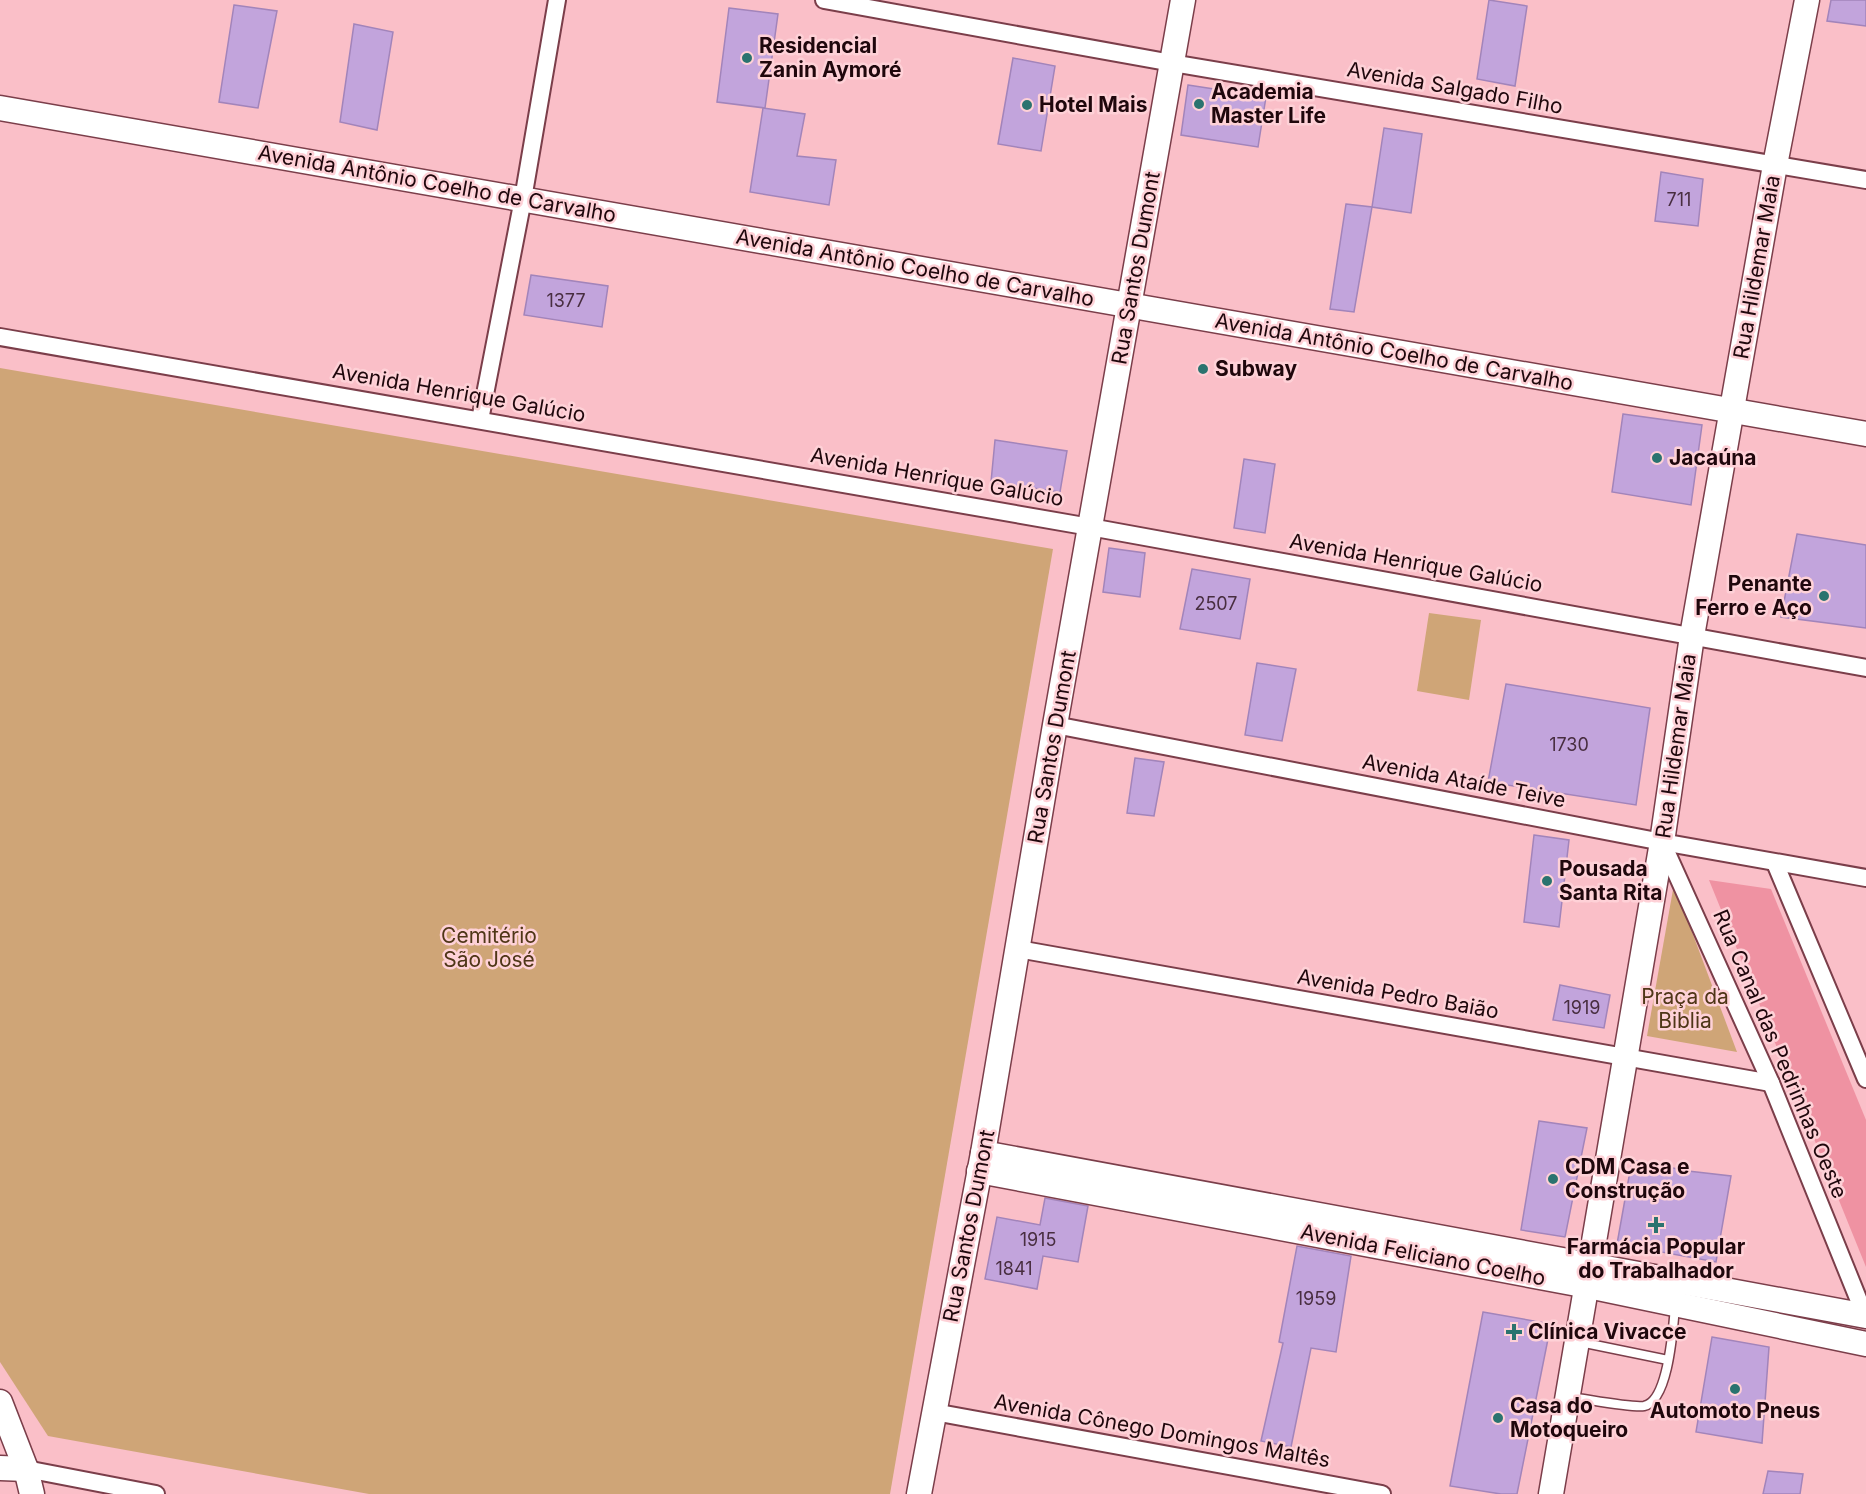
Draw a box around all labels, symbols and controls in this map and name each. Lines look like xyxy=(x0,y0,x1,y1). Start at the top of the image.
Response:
place label: Residencial Zanin Aymoré xyxy=(759,33,901,82)
marker: Residencial Zanin Aymoré xyxy=(740,51,754,65)
street label: Avenida Salgado Filho xyxy=(1345,56,1565,119)
place label: Academia Master Life xyxy=(1211,79,1326,128)
place label: Hotel Mais xyxy=(1039,92,1147,117)
marker: Academia Master Life xyxy=(1192,97,1206,111)
marker: Hotel Mais xyxy=(1020,98,1034,112)
street label: Avenida Antônio Coelho de Carvalho xyxy=(256,140,618,227)
street label: Rua Santos Dumont xyxy=(1106,169,1165,366)
street label: Rua Hildemar Maia xyxy=(1728,173,1785,361)
house number: 711 xyxy=(1667,189,1691,210)
street label: Avenida Antônio Coelho de Carvalho xyxy=(734,224,1096,311)
house number: 1377 xyxy=(546,290,586,311)
street label: Avenida Antônio Coelho de Carvalho xyxy=(1213,308,1575,395)
place label: Subway xyxy=(1215,356,1297,381)
street label: Avenida Henrique Galúcio xyxy=(331,358,588,427)
marker: Subway xyxy=(1196,362,1210,376)
street label: Avenida Henrique Galúcio xyxy=(809,442,1066,511)
place label: Jacaúna xyxy=(1669,445,1757,470)
marker: Jacaúna xyxy=(1650,451,1664,465)
street label: Avenida Henrique Galúcio xyxy=(1288,528,1545,597)
place label: Penante Ferro e Aço xyxy=(1695,571,1812,620)
marker: Penante Ferro e Aço xyxy=(1817,589,1831,603)
house number: 2507 xyxy=(1194,593,1238,614)
street label: Rua Santos Dumont xyxy=(1022,648,1081,845)
street label: Rua Hildemar Maia xyxy=(1650,652,1701,840)
house number: 1730 xyxy=(1549,734,1589,755)
street label: Avenida Ataíde Teive xyxy=(1360,749,1568,812)
place label: Pousada Santa Rita xyxy=(1559,856,1662,905)
marker: Pousada Santa Rita xyxy=(1540,874,1554,888)
street label: Rua Canal das Pedrinhas Oeste xyxy=(1708,906,1853,1202)
park label: Cemitério São José xyxy=(441,923,537,972)
street label: Avenida Pedro Baião xyxy=(1295,963,1501,1024)
park label: Praça da Biblia xyxy=(1641,984,1729,1033)
house number: 1919 xyxy=(1564,997,1600,1018)
street label: Rua Santos Dumont xyxy=(938,1127,999,1324)
place label: CDM Casa e Construção xyxy=(1565,1154,1689,1203)
marker: CDM Casa e Construção xyxy=(1546,1172,1560,1186)
marker: Farmácia Popular do Trabalhador xyxy=(1649,1218,1663,1232)
street label: Avenida Feliciano Coelho xyxy=(1299,1219,1548,1291)
house number: 1915 xyxy=(1020,1229,1056,1250)
place label: Farmácia Popular do Trabalhador xyxy=(1567,1234,1746,1283)
house number: 1841 xyxy=(995,1258,1033,1279)
house number: 1959 xyxy=(1296,1288,1336,1309)
place label: Clínica Vivacce xyxy=(1528,1319,1687,1344)
marker: Clínica Vivacce xyxy=(1505,1323,1523,1341)
marker: Automoto Pneus xyxy=(1728,1382,1742,1396)
street label: Avenida Cônego Domingos Maltês xyxy=(992,1389,1332,1472)
place label: Casa do Motoqueiro xyxy=(1510,1393,1628,1442)
place label: Automoto Pneus xyxy=(1650,1398,1820,1423)
marker: Casa do Motoqueiro xyxy=(1491,1411,1505,1425)

